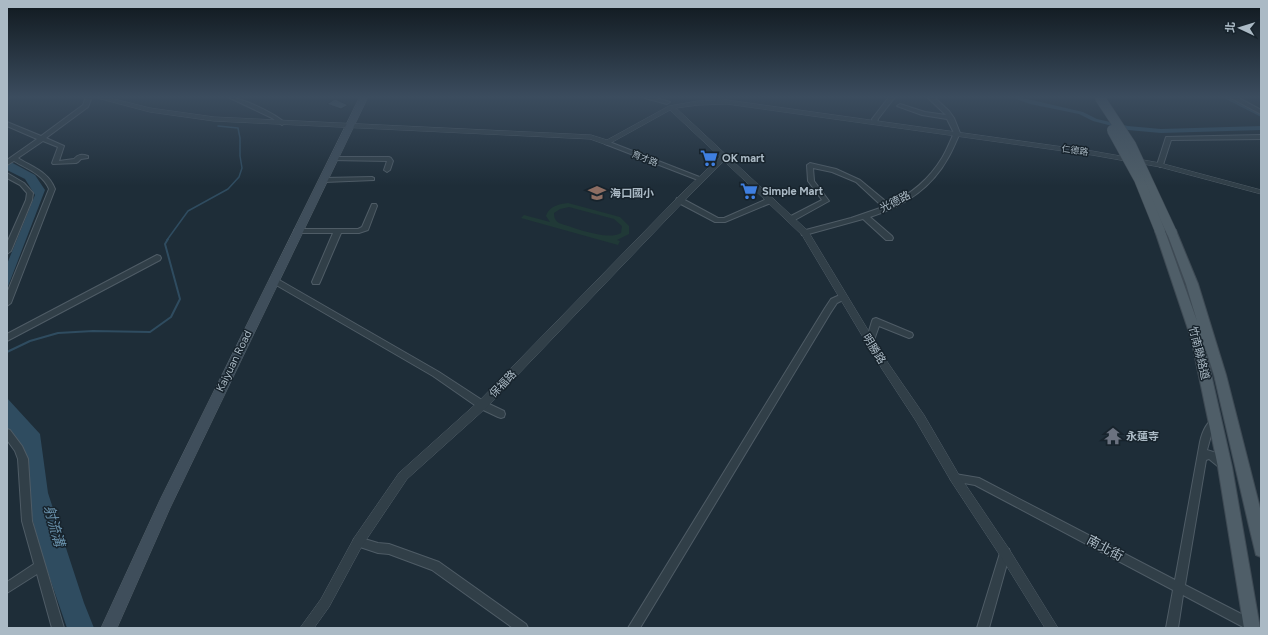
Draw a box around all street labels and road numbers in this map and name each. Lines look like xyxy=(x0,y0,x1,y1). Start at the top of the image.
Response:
street label: 仁德路 xyxy=(1061,143,1089,157)
street label: 育才路 xyxy=(630,148,660,168)
street label: 光德路 xyxy=(877,189,913,215)
street label: 竹南聯絡道 xyxy=(1186,325,1212,381)
street label: Kaiyuan Road xyxy=(214,328,254,394)
street label: 明勝路 xyxy=(860,332,888,366)
street label: 保福路 xyxy=(487,368,519,400)
street label: 南北街 xyxy=(1084,532,1126,564)

